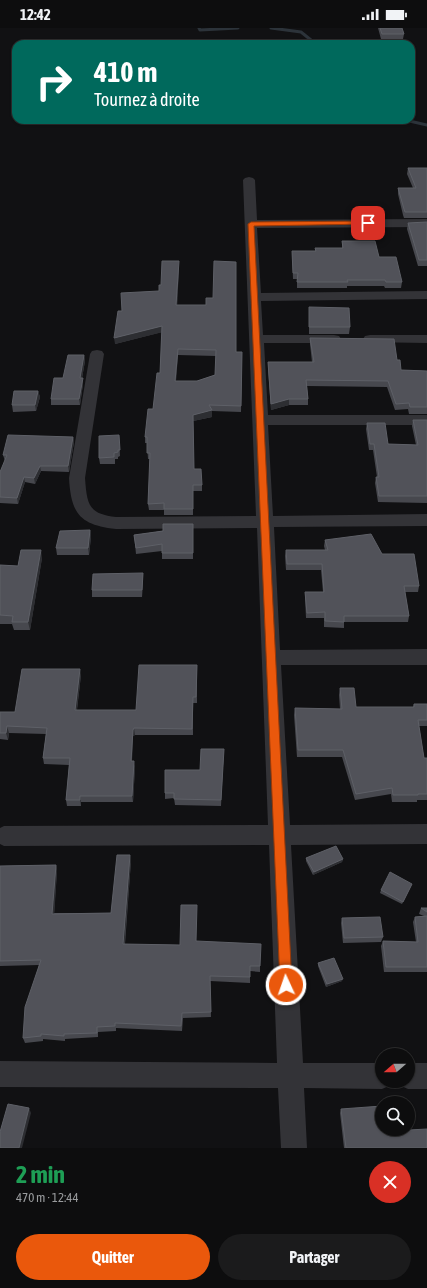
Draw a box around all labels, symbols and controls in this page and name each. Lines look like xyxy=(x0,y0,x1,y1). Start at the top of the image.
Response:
text: 12:42 xyxy=(20,6,51,23)
icon: right xyxy=(28,56,80,108)
text: 410 m xyxy=(94,56,157,88)
text: Tournez à droite xyxy=(94,89,200,110)
pin xyxy=(351,206,385,240)
icon: arrive xyxy=(357,212,379,234)
position arrow xyxy=(265,964,307,1006)
north arrow xyxy=(375,1048,415,1088)
map controls xyxy=(375,1048,415,1136)
button: search xyxy=(375,1096,415,1136)
text: 2 min xyxy=(16,1161,65,1188)
button: close xyxy=(369,1161,411,1203)
text: 470 m · 12:44 xyxy=(16,1190,79,1205)
button: Quitter xyxy=(16,1234,210,1280)
button: Partager xyxy=(218,1234,411,1280)

